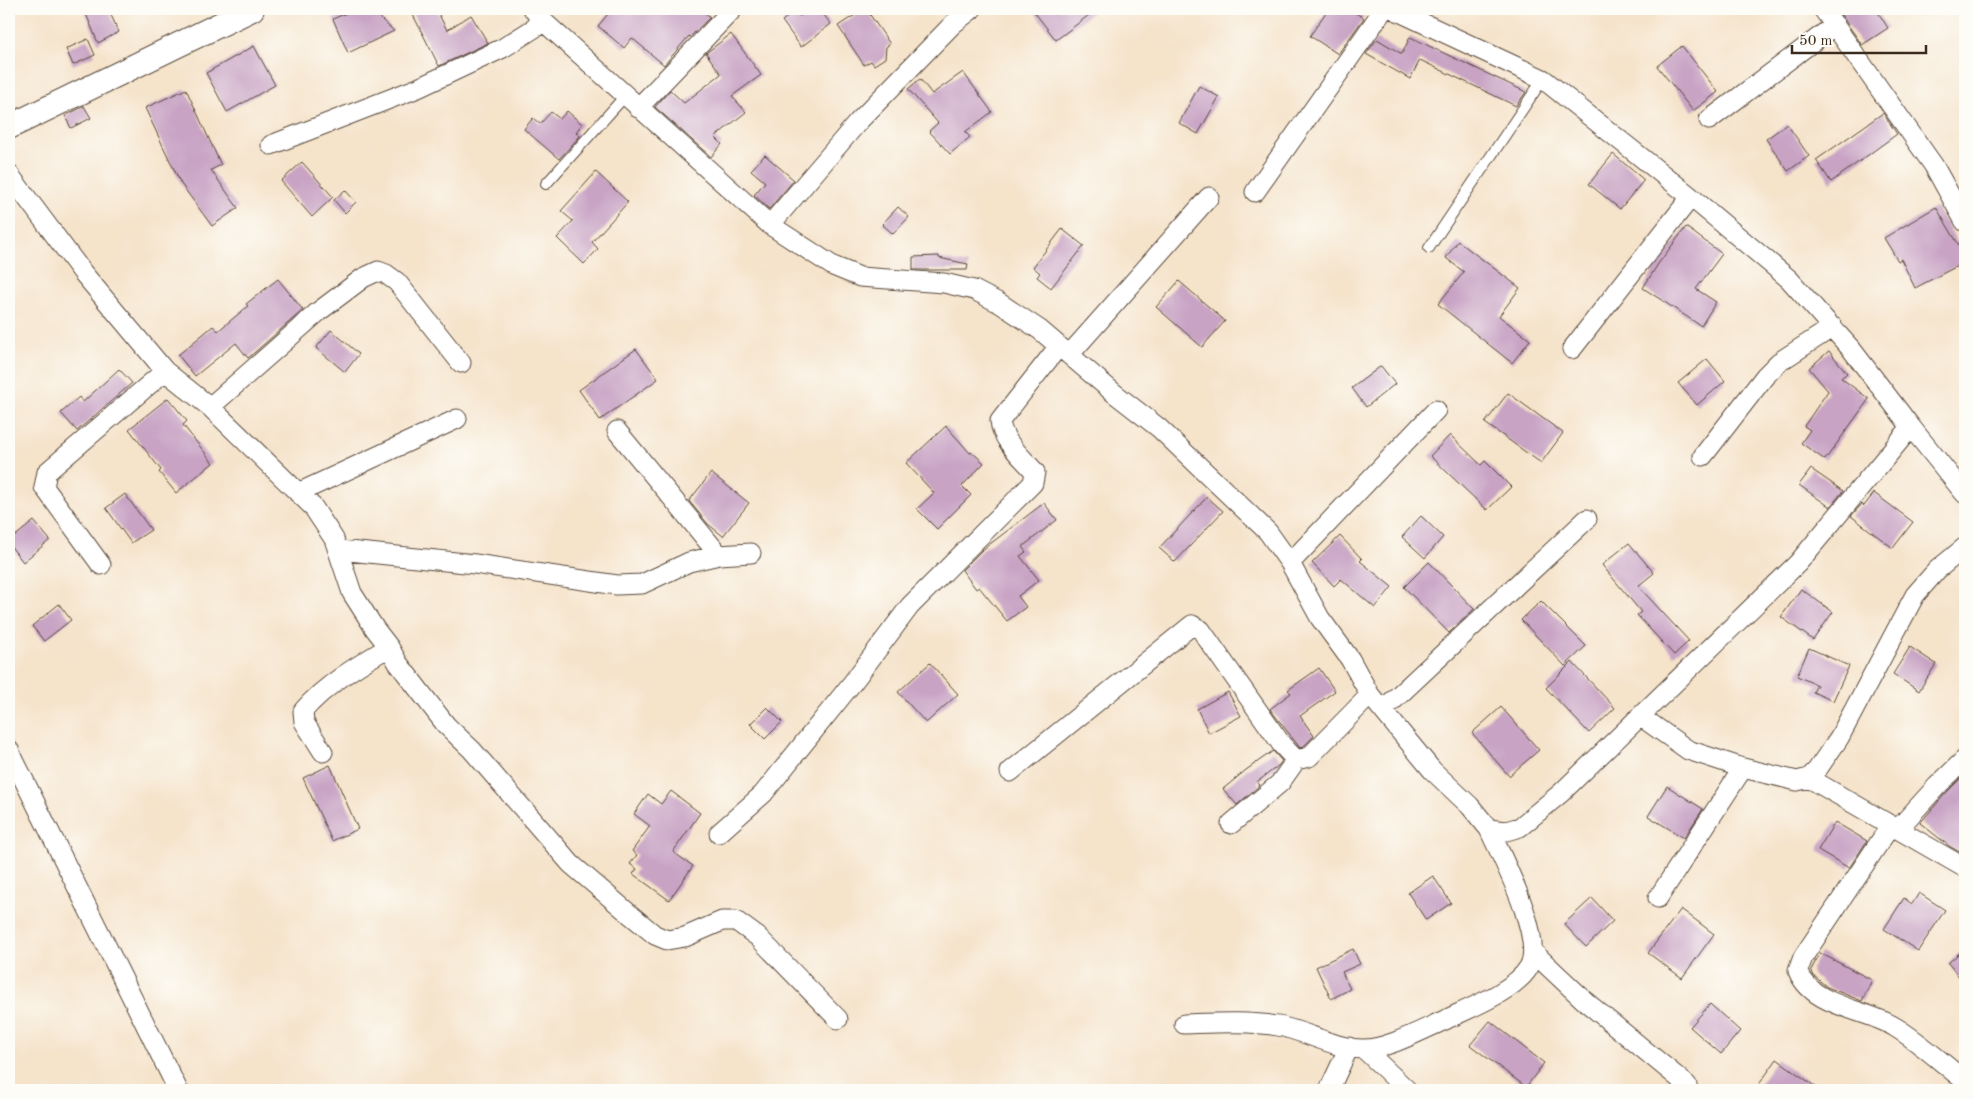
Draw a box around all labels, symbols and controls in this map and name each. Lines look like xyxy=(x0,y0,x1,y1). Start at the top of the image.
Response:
scale bar xyxy=(1792,22,1925,54)
text: 50 m xyxy=(1799,34,1833,49)

